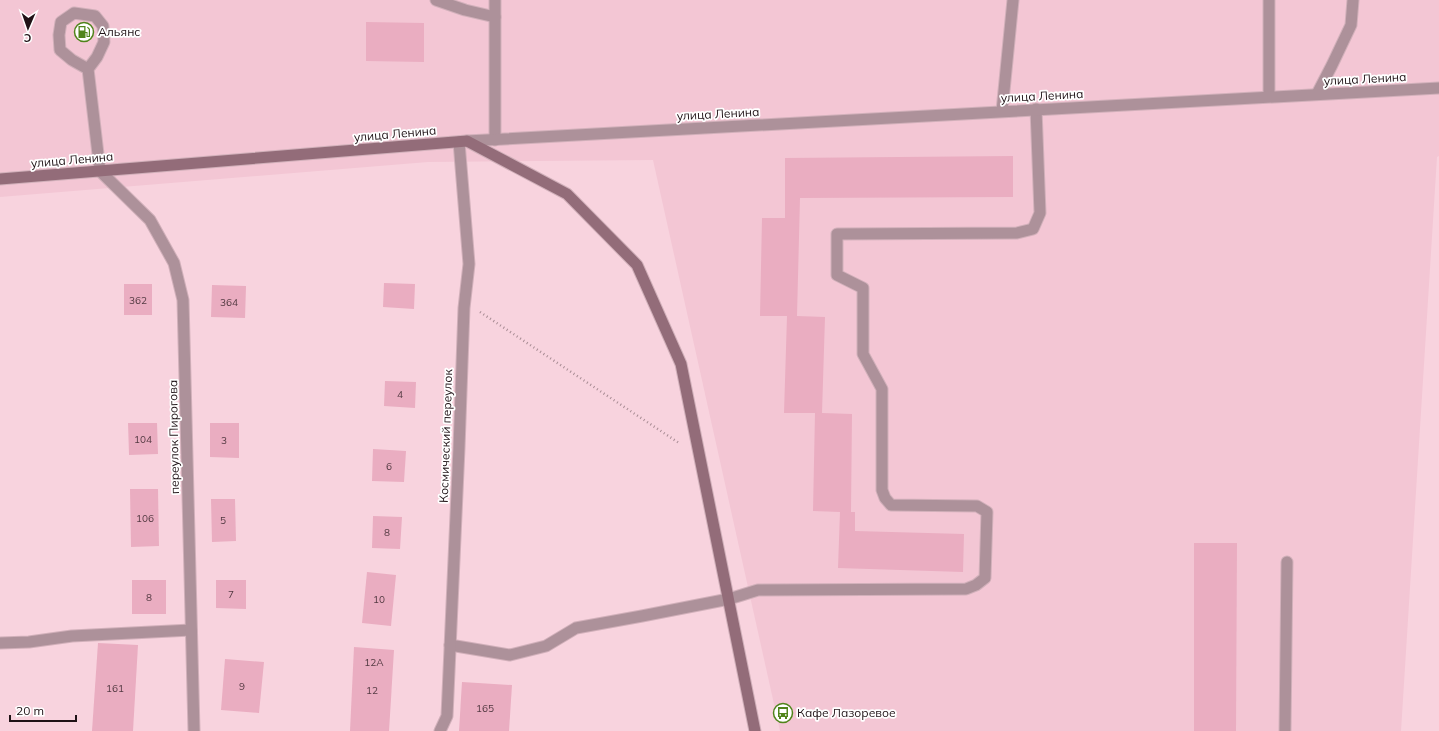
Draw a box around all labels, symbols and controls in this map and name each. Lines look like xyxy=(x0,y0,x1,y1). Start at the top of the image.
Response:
north arrow xyxy=(8,8,48,48)
fuel station icon: Альянс xyxy=(73,21,95,43)
place label: Альянс xyxy=(98,24,140,39)
text: С xyxy=(23,31,32,45)
street label: улица Ленина xyxy=(1323,69,1407,88)
street label: улица Ленина xyxy=(1000,86,1084,105)
street label: улица Ленина xyxy=(676,104,760,123)
street label: улица Ленина xyxy=(353,122,437,145)
street label: улица Ленина xyxy=(30,148,114,171)
house number: 362 xyxy=(129,294,147,307)
house number: 364 xyxy=(220,296,238,309)
street label: Космический переулок xyxy=(436,368,455,503)
street label: переулок Пирогова xyxy=(165,380,182,494)
house number: 4 xyxy=(397,388,403,401)
house number: 104 xyxy=(134,433,152,446)
house number: 3 xyxy=(221,434,227,447)
house number: 6 xyxy=(386,460,392,473)
house number: 106 xyxy=(136,512,154,525)
house number: 5 xyxy=(220,514,226,527)
house number: 8 xyxy=(384,526,390,539)
house number: 7 xyxy=(228,588,234,601)
house number: 8 xyxy=(146,591,152,604)
house number: 10 xyxy=(373,593,385,606)
house number: 12А xyxy=(364,656,384,669)
house number: 9 xyxy=(239,680,245,693)
house number: 161 xyxy=(106,682,124,695)
house number: 12 xyxy=(366,684,378,697)
scale bar xyxy=(10,697,76,723)
house number: 165 xyxy=(476,702,494,715)
bus stop icon: Кафе Лазоревое xyxy=(772,702,794,724)
text: 20 m xyxy=(16,703,44,718)
place label: Кафе Лазоревое xyxy=(797,705,896,720)

